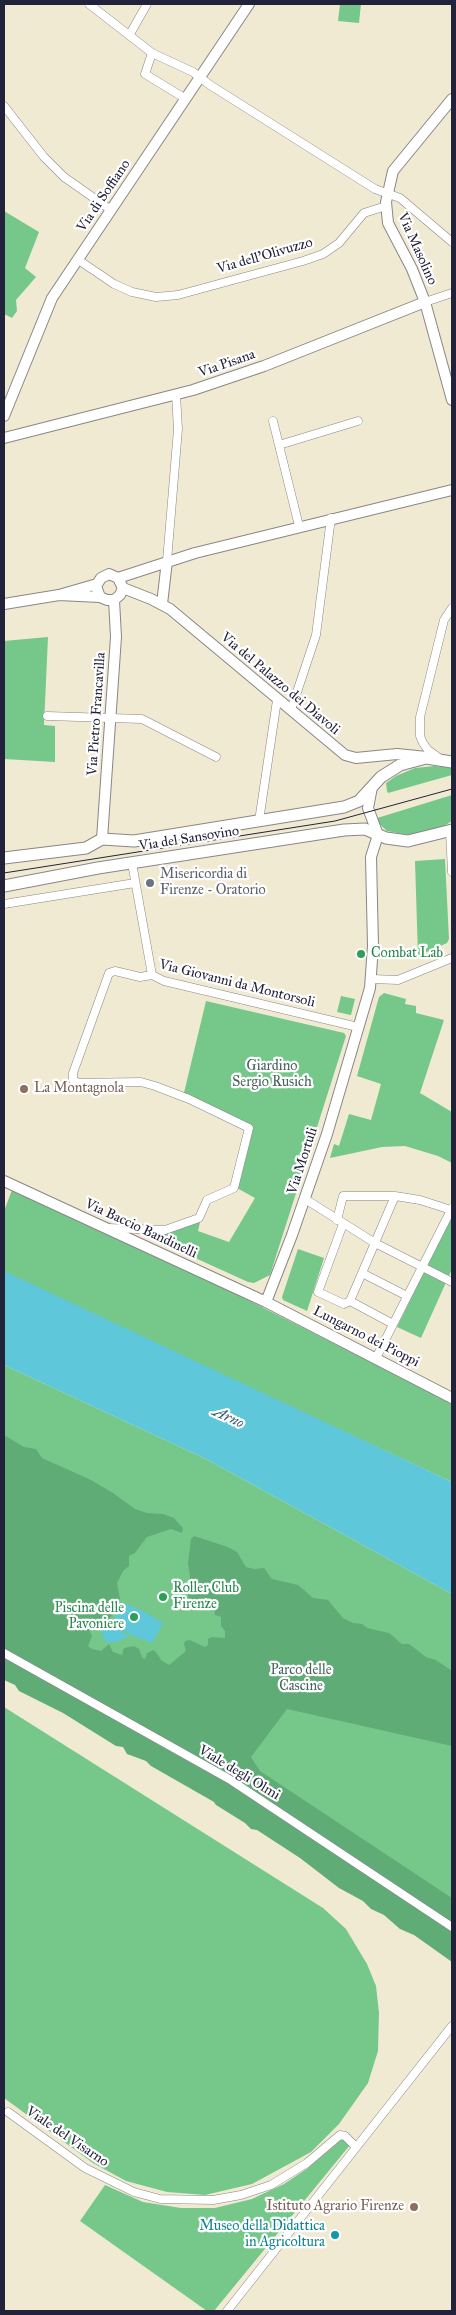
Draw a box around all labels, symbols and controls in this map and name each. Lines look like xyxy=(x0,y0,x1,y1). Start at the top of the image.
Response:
street label: Via di Soffiano xyxy=(74,157,134,235)
street label: Via Masolino xyxy=(394,210,440,288)
street label: Via dell'Olivuzzo xyxy=(215,234,315,278)
street label: Via Pisana xyxy=(196,346,258,382)
street label: Via del Palazzo dei Diavoli xyxy=(217,629,343,739)
street label: Via Pietro Francavilla xyxy=(84,652,110,776)
street label: Via del Sansovino xyxy=(138,823,240,855)
place label: Misericordia di Firenze - Oratorio xyxy=(160,867,266,900)
marker: Misericordia di Firenze - Oratorio xyxy=(144,877,156,889)
place label: Combat Lab xyxy=(371,946,443,962)
marker: Combat Lab xyxy=(355,948,367,960)
street label: Via Giovanni da Montorsoli xyxy=(157,956,317,1012)
park label: Giardino Sergio Rusich xyxy=(232,1059,312,1092)
place label: La Montagnola xyxy=(34,1081,124,1097)
marker: La Montagnola xyxy=(18,1083,30,1095)
street label: Via Mortuli xyxy=(284,1126,322,1196)
street label: Via Baccio Bandinelli xyxy=(82,1196,200,1262)
street label: Lungarno dei Pioppi xyxy=(310,1303,422,1371)
water label: Arno xyxy=(209,1403,247,1433)
place label: Roller Club Firenze xyxy=(173,1581,239,1614)
marker: Roller Club Firenze xyxy=(157,1591,169,1603)
place label: Piscina delle Pavoniere xyxy=(55,1601,124,1634)
marker: Piscina delle Pavoniere xyxy=(128,1611,140,1623)
park label: Parco delle Cascine xyxy=(270,1663,332,1695)
street label: Viale degli Olmi xyxy=(195,1742,283,1804)
street label: Viale del Visarno xyxy=(22,2103,112,2171)
place label: Istituto Agrario Firenze xyxy=(267,2199,404,2215)
marker: Istituto Agrario Firenze xyxy=(408,2201,420,2213)
place label: Museo della Didattica in Agricoltura xyxy=(199,2219,325,2252)
marker: Museo della Didattica in Agricoltura xyxy=(329,2229,341,2241)

